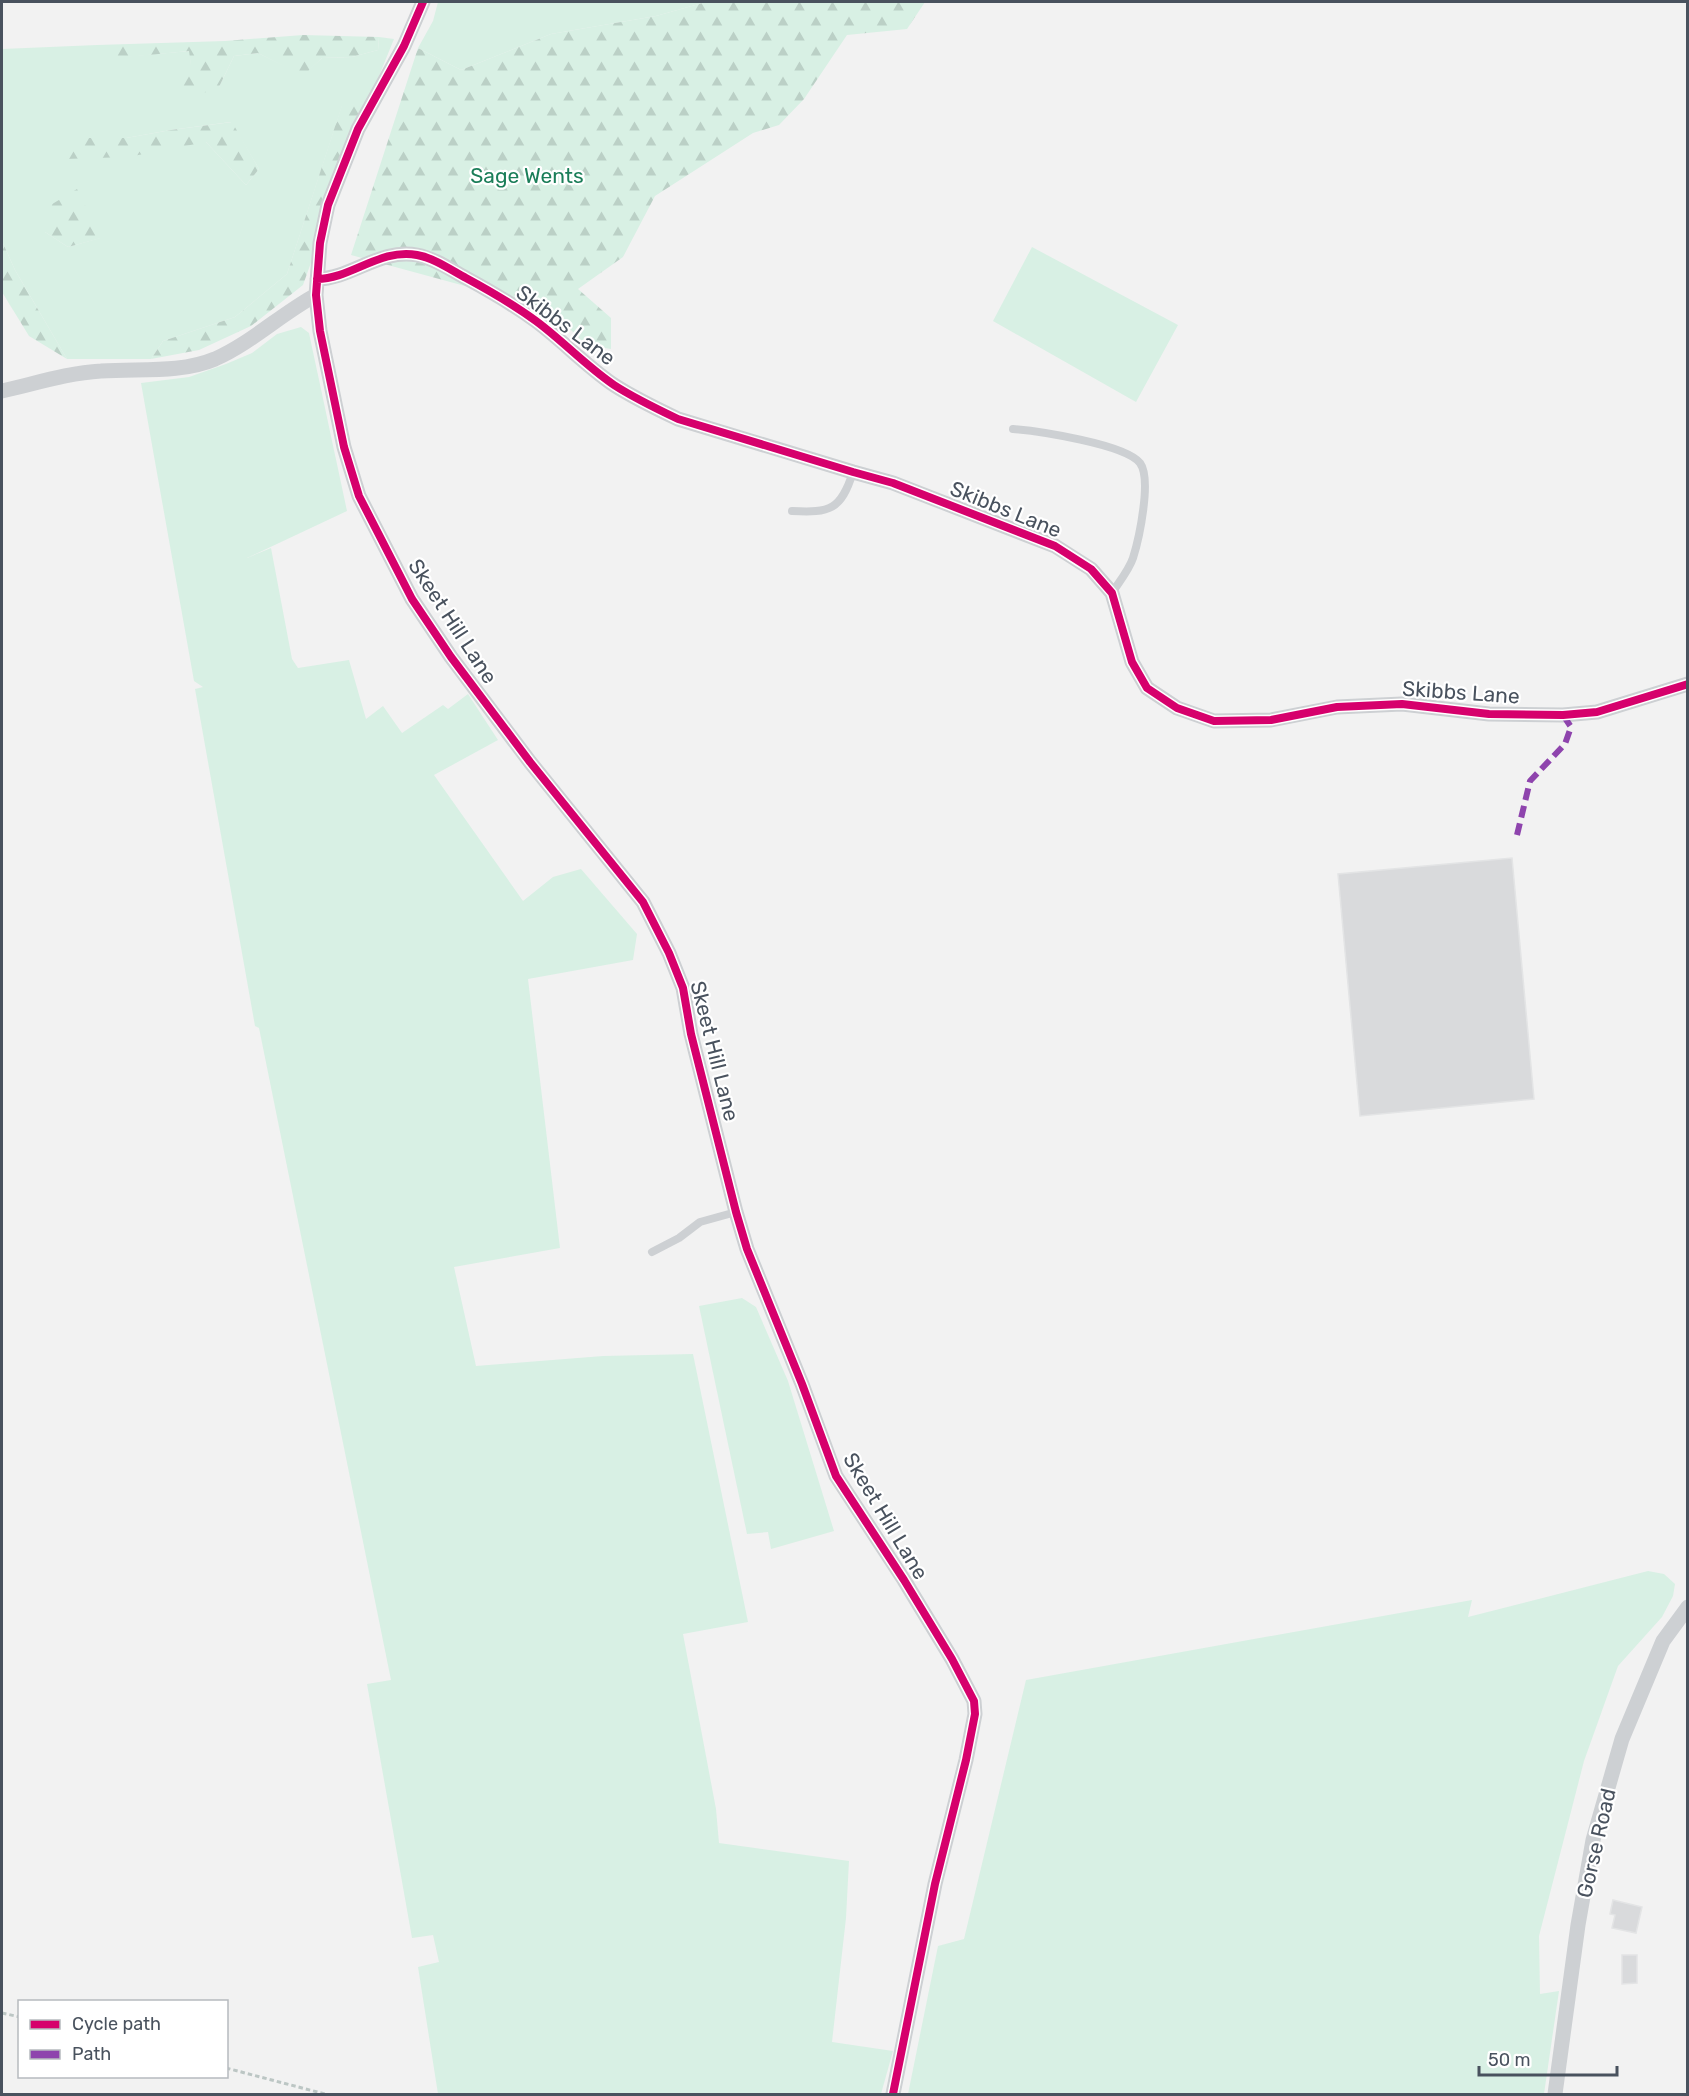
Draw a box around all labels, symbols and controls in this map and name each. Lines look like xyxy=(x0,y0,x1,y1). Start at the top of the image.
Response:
park label: Sage Wents xyxy=(470,163,584,188)
street label: Skibbs Lane xyxy=(511,280,621,370)
street label: Skibbs Lane xyxy=(947,475,1065,543)
street label: Skeet Hill Lane xyxy=(403,554,503,688)
street label: Skibbs Lane xyxy=(1401,675,1521,709)
street label: Skeet Hill Lane xyxy=(686,978,744,1124)
street label: Skeet Hill Lane xyxy=(838,1448,934,1584)
street label: Gorse Road xyxy=(1571,1786,1621,1900)
legend xyxy=(18,2000,228,2078)
text: Cycle path xyxy=(72,2013,161,2035)
scale bar xyxy=(1479,2039,1617,2077)
text: Path xyxy=(72,2043,111,2065)
text: 50 m xyxy=(1488,2049,1531,2071)

